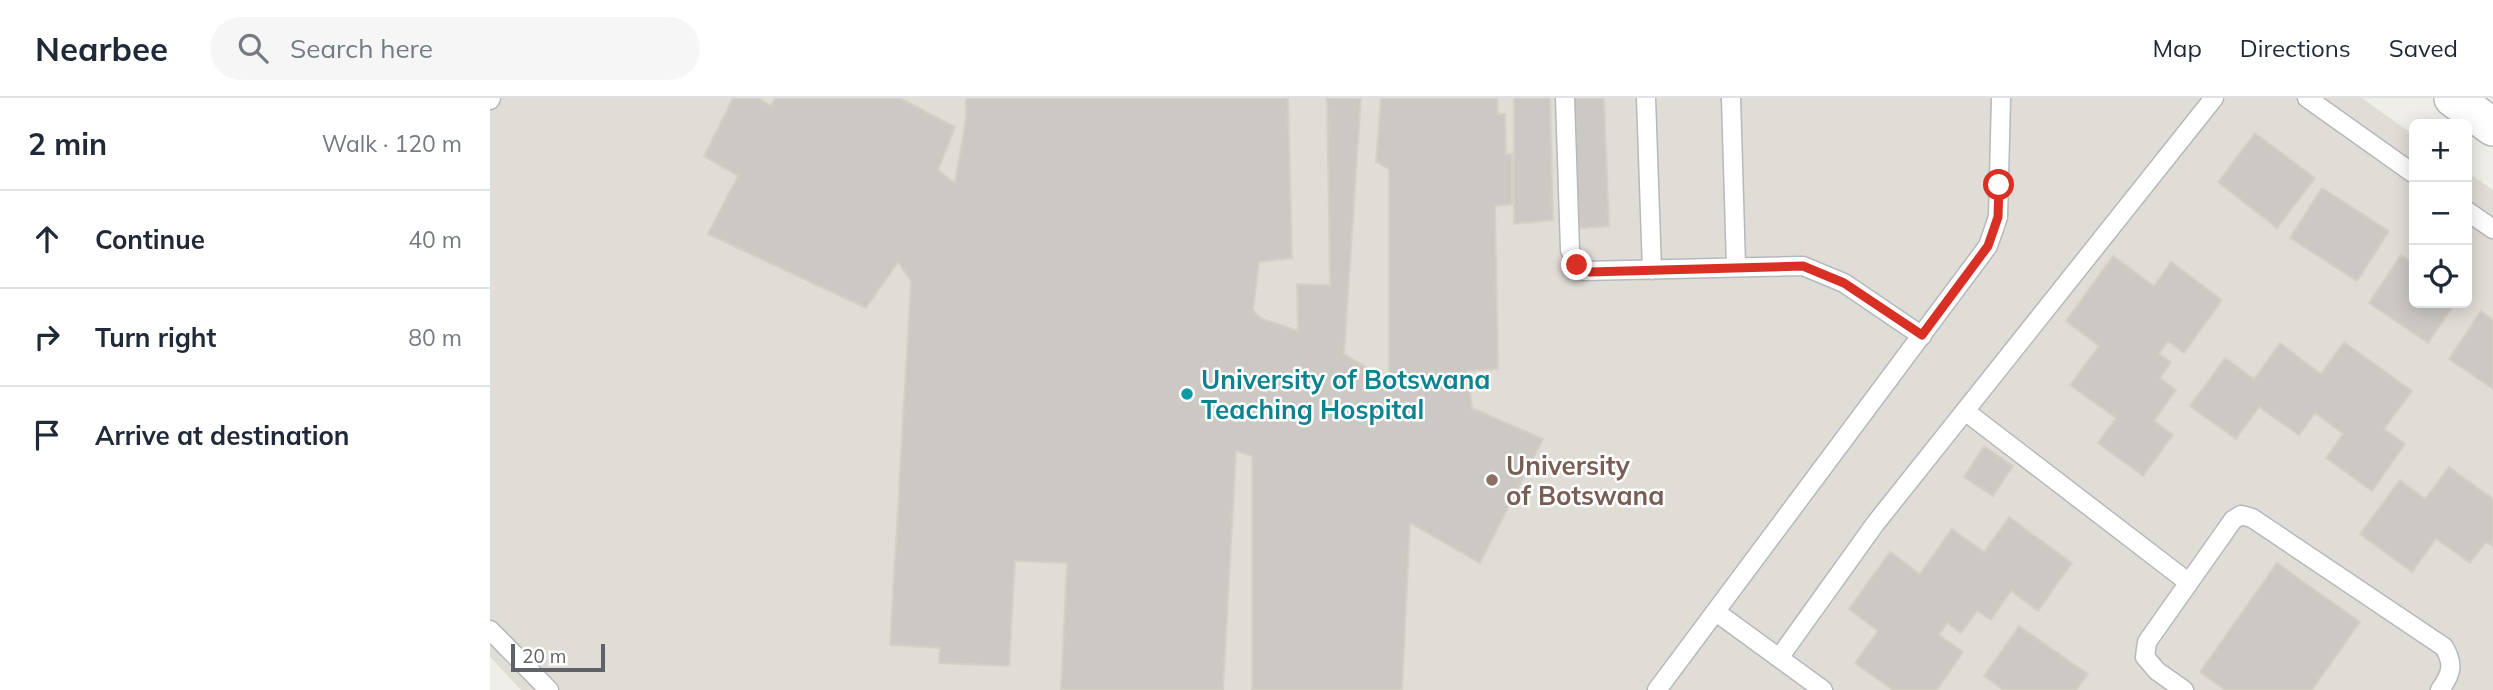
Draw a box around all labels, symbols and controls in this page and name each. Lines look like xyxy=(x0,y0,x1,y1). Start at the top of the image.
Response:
search box xyxy=(210,17,700,80)
text: Nearbee xyxy=(35,28,168,69)
icon: search xyxy=(234,29,272,67)
text: Search here xyxy=(290,32,433,65)
text: Map xyxy=(2152,33,2202,63)
text: Directions xyxy=(2240,33,2351,63)
text: Saved xyxy=(2389,33,2458,63)
map controls xyxy=(2409,119,2472,308)
button: + xyxy=(2409,119,2472,182)
text: 2 min xyxy=(28,125,107,163)
text: Walk · 120 m xyxy=(322,129,462,158)
route start xyxy=(1983,169,2014,200)
button: − xyxy=(2409,182,2472,245)
icon: ahead xyxy=(28,220,66,258)
text: Continue xyxy=(95,223,205,256)
text: 40 m xyxy=(408,225,462,254)
button: locate xyxy=(2409,245,2472,308)
route end xyxy=(1561,249,1592,280)
icon: right xyxy=(28,318,66,356)
text: Turn right xyxy=(95,321,216,354)
text: 80 m xyxy=(408,323,462,352)
place label: University of Botswana Teaching Hospital xyxy=(1201,363,1490,426)
marker: University of Botswana Teaching Hospital xyxy=(1179,386,1195,402)
icon: arrive xyxy=(28,416,66,454)
text: Arrive at destination xyxy=(95,419,350,452)
place label: University of Botswana xyxy=(1506,449,1664,512)
marker: University of Botswana xyxy=(1484,472,1500,488)
scale bar xyxy=(511,641,606,673)
text: 20 m xyxy=(522,644,566,668)

